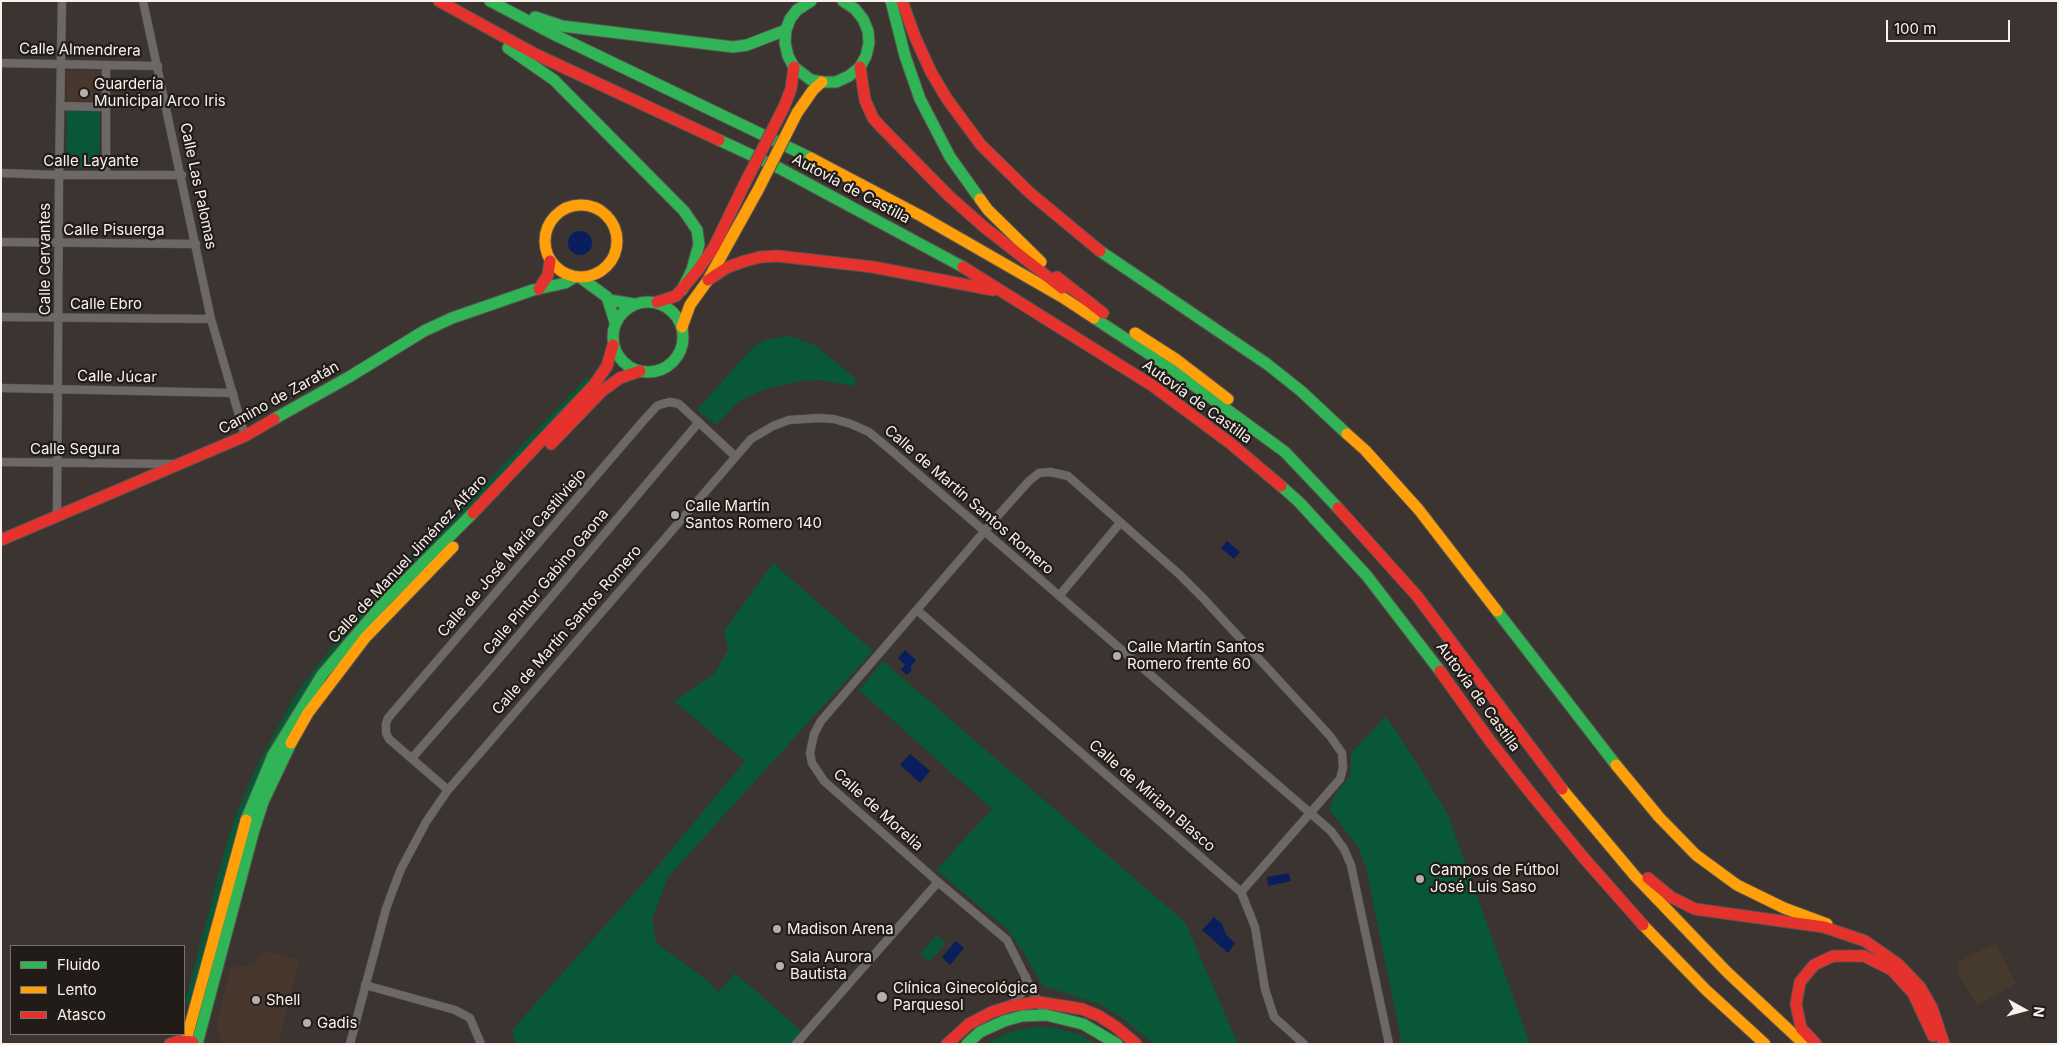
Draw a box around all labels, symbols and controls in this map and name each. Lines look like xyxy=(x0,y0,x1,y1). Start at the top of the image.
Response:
scale bar xyxy=(1889,10,2013,42)
text: 100 m xyxy=(1894,19,1936,38)
street label: Calle Almendrera xyxy=(19,40,141,60)
place label: Guardería Municipal Arco Iris xyxy=(94,75,226,110)
marker: Guardería Municipal Arco Iris xyxy=(78,87,90,99)
street label: Calle Las Palomas xyxy=(176,121,220,251)
street label: Autovía de Castilla xyxy=(789,150,913,228)
street label: Calle Layante xyxy=(43,152,139,170)
street label: Calle Cervantes xyxy=(36,203,54,315)
street label: Calle Pisuerga xyxy=(63,221,165,239)
street label: Calle Ebro xyxy=(70,295,142,313)
street label: Autovía de Castilla xyxy=(1139,356,1255,448)
street label: Camino de Zaratán xyxy=(216,358,342,438)
street label: Calle Júcar xyxy=(77,367,157,387)
street label: Calle de Martín Santos Romero xyxy=(881,421,1057,579)
street label: Calle Segura xyxy=(30,440,120,458)
street label: Calle de José María Castilviejo xyxy=(434,465,590,641)
street label: Calle de Manuel Jiménez Alfaro xyxy=(325,471,491,647)
place label: Calle Martín Santos Romero 140 xyxy=(685,497,822,532)
street label: Calle Pintor Gabino Gaona xyxy=(479,505,613,659)
marker: Calle Martín Santos Romero 140 xyxy=(669,509,681,521)
street label: Calle de Martín Santos Romero xyxy=(488,542,646,718)
place label: Calle Martín Santos Romero frente 60 xyxy=(1127,638,1265,673)
street label: Autovía de Castilla xyxy=(1432,639,1524,755)
marker: Calle Martín Santos Romero frente 60 xyxy=(1111,650,1123,662)
street label: Calle de Miriam Blasco xyxy=(1085,736,1219,856)
street label: Calle de Morelia xyxy=(830,765,926,855)
place label: Campos de Fútbol José Luis Saso xyxy=(1430,861,1559,896)
marker: Campos de Fútbol José Luis Saso xyxy=(1414,873,1426,885)
place label: Madison Arena xyxy=(787,920,894,938)
marker: Madison Arena xyxy=(771,923,783,935)
legend xyxy=(10,945,185,1035)
place label: Sala Aurora Bautista xyxy=(790,948,872,983)
text: Fluido xyxy=(57,955,100,974)
marker: Sala Aurora Bautista xyxy=(774,960,786,972)
place label: Clínica Ginecológica Parquesol xyxy=(893,979,1038,1014)
text: Lento xyxy=(57,980,97,999)
north arrow xyxy=(1999,985,2049,1035)
marker: Clínica Ginecológica Parquesol xyxy=(875,990,889,1004)
place label: Shell xyxy=(266,991,301,1009)
marker: Shell xyxy=(250,994,262,1006)
text: Atasco xyxy=(57,1005,106,1024)
text: N xyxy=(2030,1006,2048,1018)
place label: Gadis xyxy=(317,1014,357,1032)
marker: Gadis xyxy=(301,1017,313,1029)

